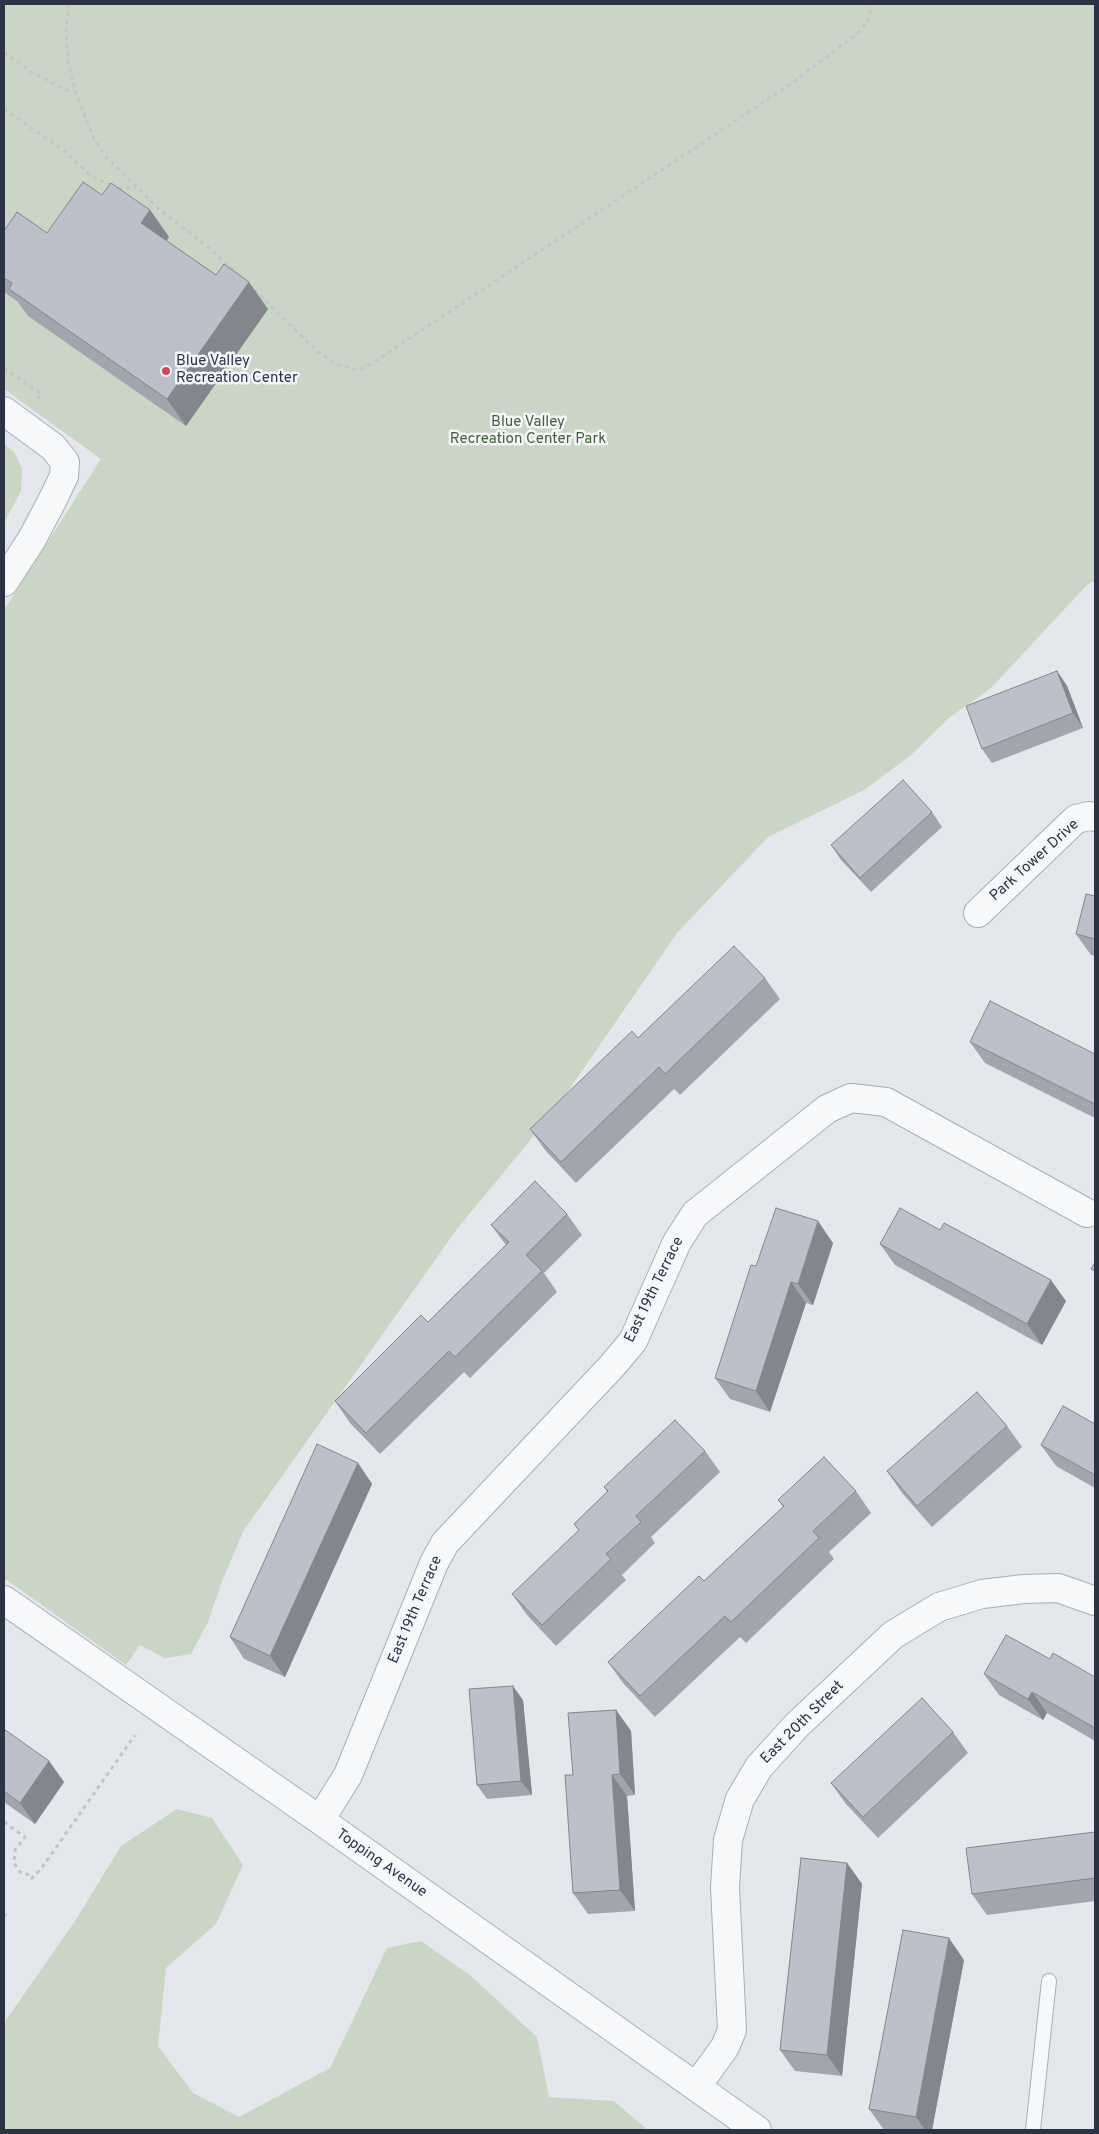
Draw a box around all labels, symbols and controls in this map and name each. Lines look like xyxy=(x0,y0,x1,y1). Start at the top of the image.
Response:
place label: Blue Valley Recreation Center xyxy=(176,353,298,388)
marker: Blue Valley Recreation Center xyxy=(160,365,172,377)
park label: Blue Valley Recreation Center Park xyxy=(450,414,606,449)
street label: Park Tower Drive xyxy=(987,816,1083,906)
street label: East 19th Terrace xyxy=(622,1234,688,1346)
street label: East 19th Terrace xyxy=(385,1553,447,1667)
street label: East 20th Street xyxy=(758,1678,848,1768)
street label: Topping Avenue xyxy=(332,1826,430,1902)

